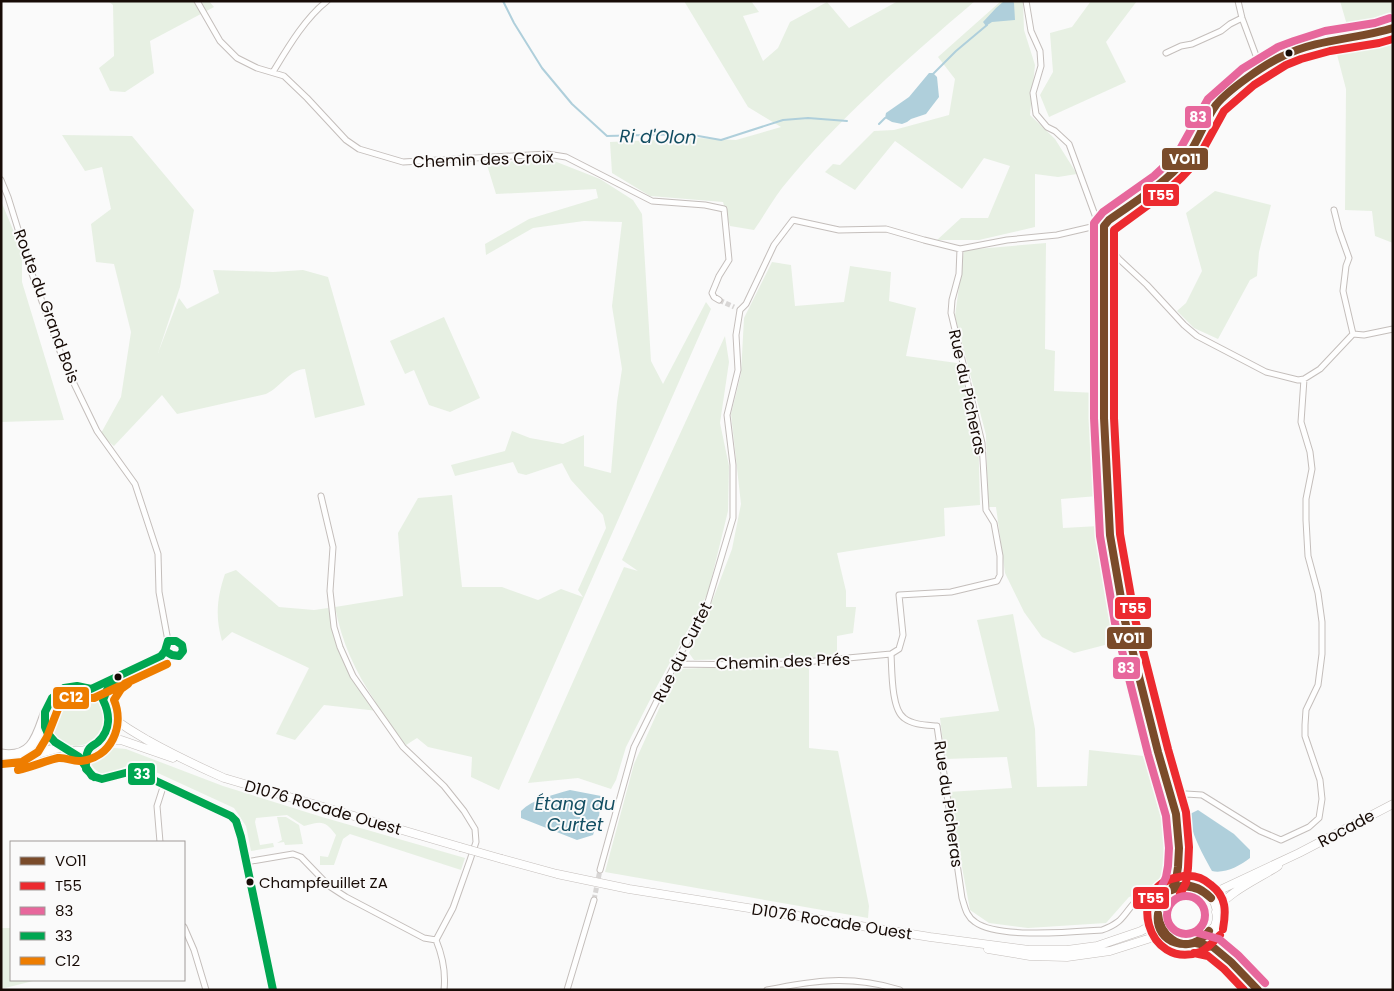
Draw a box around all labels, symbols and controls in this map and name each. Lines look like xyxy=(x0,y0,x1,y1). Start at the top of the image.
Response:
unlabelled marker xyxy=(1284,48,1294,58)
line badge: 83 xyxy=(1184,105,1212,129)
text: 83 xyxy=(1189,107,1207,127)
water label: Ri d'Olon xyxy=(619,123,697,150)
street label: Chemin des Croix xyxy=(412,146,554,173)
line badge: VO11 xyxy=(1161,147,1209,171)
text: VO11 xyxy=(1169,149,1201,169)
line badge: T55 xyxy=(1142,183,1180,207)
text: T55 xyxy=(1148,185,1174,205)
street label: Route du Grand Bois xyxy=(8,226,85,386)
street label: Rue du Picheras xyxy=(943,327,992,457)
line badge: T55 xyxy=(1114,596,1152,620)
street label: Rue du Curtet xyxy=(647,598,718,706)
text: T55 xyxy=(1120,598,1146,618)
line badge: VO11 xyxy=(1106,626,1153,650)
text: VO11 xyxy=(1113,628,1145,648)
street label: Chemin des Prés xyxy=(716,648,851,675)
line badge: 83 xyxy=(1112,656,1141,680)
text: 83 xyxy=(1117,658,1135,678)
unlabelled marker xyxy=(113,672,123,682)
line badge: C12 xyxy=(52,686,90,710)
text: C12 xyxy=(59,687,83,707)
street label: Rue du Picheras xyxy=(928,739,969,869)
line badge: 33 xyxy=(127,762,156,786)
text: 33 xyxy=(134,764,150,784)
street label: D1076 Rocade Ouest xyxy=(242,774,404,841)
water label: Étang du Curtet xyxy=(535,791,615,837)
street label: Rocade xyxy=(1314,804,1379,853)
legend xyxy=(10,841,185,981)
text: VO11 xyxy=(55,850,87,871)
place label: Champfeuillet ZA xyxy=(259,872,388,893)
text: T55 xyxy=(55,875,82,896)
marker: Champfeuillet ZA xyxy=(245,877,255,887)
line badge: T55 xyxy=(1132,886,1170,910)
text: T55 xyxy=(1138,888,1164,908)
street label: D1076 Rocade Ouest xyxy=(750,897,914,946)
text: 83 xyxy=(55,900,73,921)
text: 33 xyxy=(55,925,73,946)
text: C12 xyxy=(55,950,80,971)

